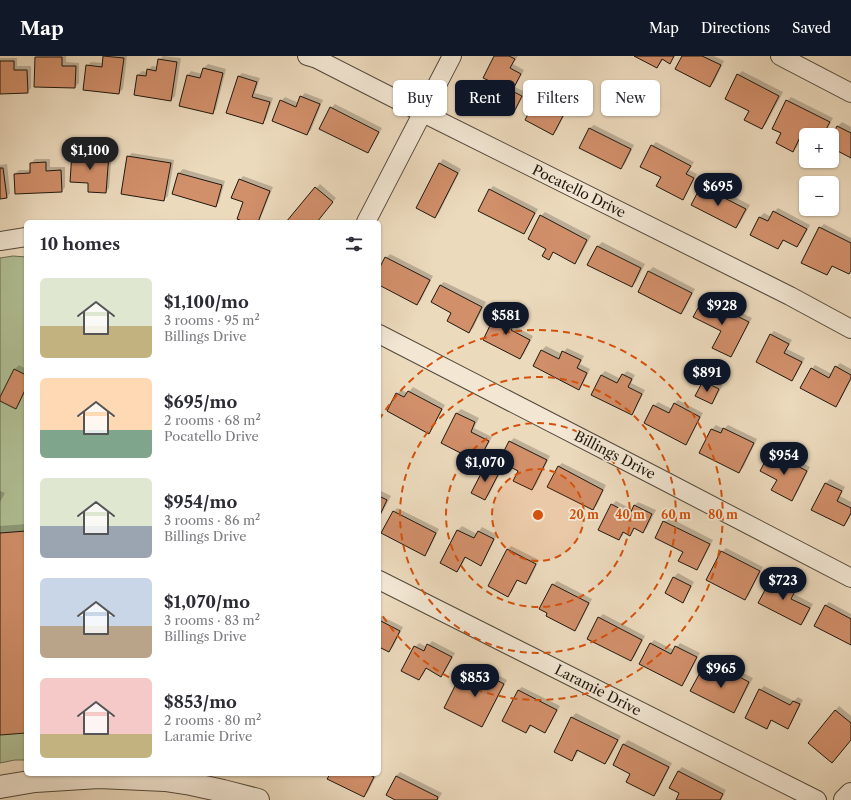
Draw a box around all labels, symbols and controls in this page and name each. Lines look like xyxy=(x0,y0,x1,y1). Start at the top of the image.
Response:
text: Map xyxy=(20,17,64,40)
text: Map xyxy=(649,19,679,37)
text: Directions xyxy=(701,19,770,37)
text: Saved xyxy=(792,19,831,37)
chip: Buy xyxy=(393,80,447,116)
chip: Rent xyxy=(455,80,515,116)
chip: Filters xyxy=(523,80,593,116)
chip: New xyxy=(601,80,660,116)
map controls xyxy=(799,128,839,216)
button: + xyxy=(799,128,839,168)
pin: $1,100 xyxy=(57,137,123,171)
text: $1,100 xyxy=(71,142,109,158)
street label: Pocatello Drive xyxy=(529,161,629,222)
pin: $695 xyxy=(694,173,742,207)
button: − xyxy=(799,176,839,216)
text: $695 xyxy=(703,178,733,194)
icon: filters xyxy=(343,233,365,255)
text: 10 homes xyxy=(40,234,120,254)
text: $1,100/mo xyxy=(164,292,249,312)
pin: $928 xyxy=(698,292,746,326)
icon: home xyxy=(72,294,120,342)
text: $928 xyxy=(707,297,737,313)
pin: $581 xyxy=(482,302,530,336)
text: $581 xyxy=(492,307,520,323)
text: 3 rooms · 95 m² xyxy=(164,312,260,328)
text: Billings Drive xyxy=(164,328,247,344)
pin: $891 xyxy=(683,359,731,393)
text: $891 xyxy=(693,364,721,380)
text: $695/mo xyxy=(164,392,237,412)
icon: home xyxy=(72,394,120,442)
text: 2 rooms · 68 m² xyxy=(164,412,261,428)
street label: Billings Drive xyxy=(571,427,659,483)
text: Pocatello Drive xyxy=(164,428,259,444)
pin: $954 xyxy=(760,442,808,476)
text: $954 xyxy=(769,447,799,463)
pin: $1,070 xyxy=(452,449,518,483)
text: $1,070 xyxy=(465,454,505,470)
text: $954/mo xyxy=(164,492,237,512)
icon: home xyxy=(72,494,120,542)
text: 20 m xyxy=(569,507,599,522)
text: 40 m xyxy=(615,507,645,522)
text: 60 m xyxy=(661,507,691,522)
text: 80 m xyxy=(708,507,738,522)
centre of rings xyxy=(531,508,545,522)
text: 3 rooms · 86 m² xyxy=(164,512,260,528)
text: Billings Drive xyxy=(164,528,247,544)
pin: $723 xyxy=(759,567,807,601)
text: $723 xyxy=(768,572,798,588)
text: $1,070/mo xyxy=(164,592,250,612)
icon: home xyxy=(72,594,120,642)
text: 3 rooms · 83 m² xyxy=(164,612,260,628)
text: Billings Drive xyxy=(164,628,247,644)
pin: $965 xyxy=(697,655,745,689)
street label: Laramie Drive xyxy=(552,660,645,720)
text: $965 xyxy=(706,660,736,676)
pin: $853 xyxy=(451,664,499,698)
text: $853 xyxy=(460,669,490,685)
text: $853/mo xyxy=(164,692,237,712)
icon: home xyxy=(72,694,120,742)
text: 2 rooms · 80 m² xyxy=(164,712,261,728)
text: Laramie Drive xyxy=(164,728,252,744)

